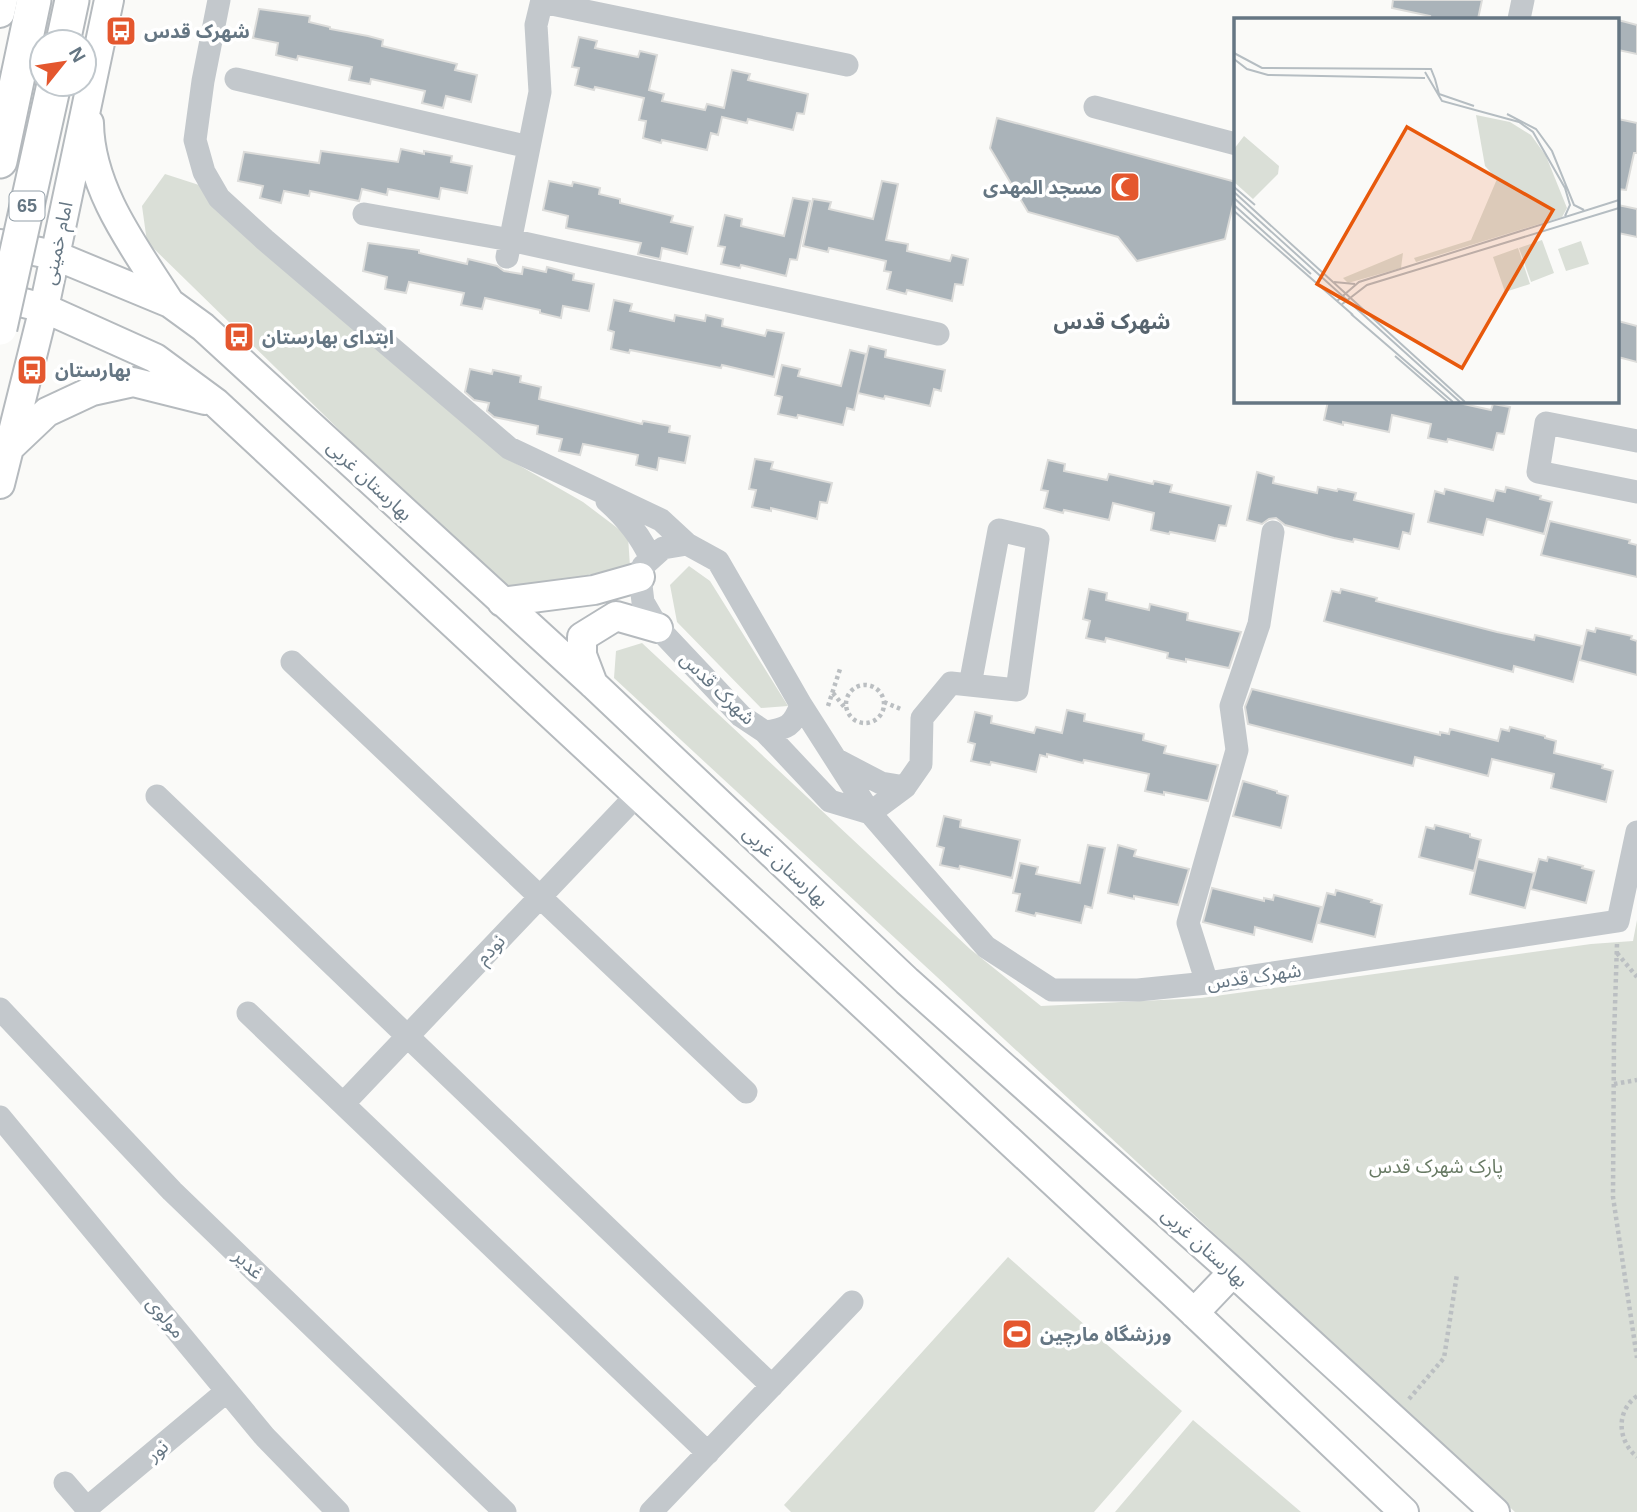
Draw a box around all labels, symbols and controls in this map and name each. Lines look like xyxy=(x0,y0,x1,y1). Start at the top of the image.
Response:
bus stop icon: شهرک قدس xyxy=(104,14,138,48)
inset map xyxy=(1234,18,1620,402)
place label: شهرک قدس xyxy=(144,21,250,43)
north arrow xyxy=(28,28,98,98)
text: N xyxy=(65,44,90,66)
mosque icon: مسجد المهدی xyxy=(1108,170,1142,204)
place label: مسجد المهدی xyxy=(983,177,1102,198)
road number: 65 xyxy=(10,191,44,220)
street label: امام خمینی xyxy=(38,200,80,287)
district label: شهرک قدس xyxy=(1054,310,1170,334)
bus stop icon: ابتدای بهارستان xyxy=(222,320,256,354)
place label: ابتدای بهارستان xyxy=(262,327,394,349)
bus stop icon: بهارستان xyxy=(15,353,49,387)
place label: بهارستان xyxy=(55,360,131,382)
street label: بهارستان غربی xyxy=(322,436,416,526)
street label: شهرک قدس xyxy=(676,648,759,730)
street label: بهارستان غربی xyxy=(738,822,832,912)
street label: نودم xyxy=(472,930,512,971)
street label: شهرک قدس xyxy=(1206,959,1303,994)
park label: پارک شهرک قدس xyxy=(1369,1156,1503,1179)
street label: بهارستان غربی xyxy=(1157,1203,1252,1292)
street label: غدیر xyxy=(228,1245,268,1284)
street label: مولوی xyxy=(142,1292,189,1343)
sports icon: ورزشگاه مارچین xyxy=(1000,1317,1034,1351)
place label: ورزشگاه مارچین xyxy=(1040,1324,1172,1347)
street label: نور xyxy=(142,1436,173,1467)

